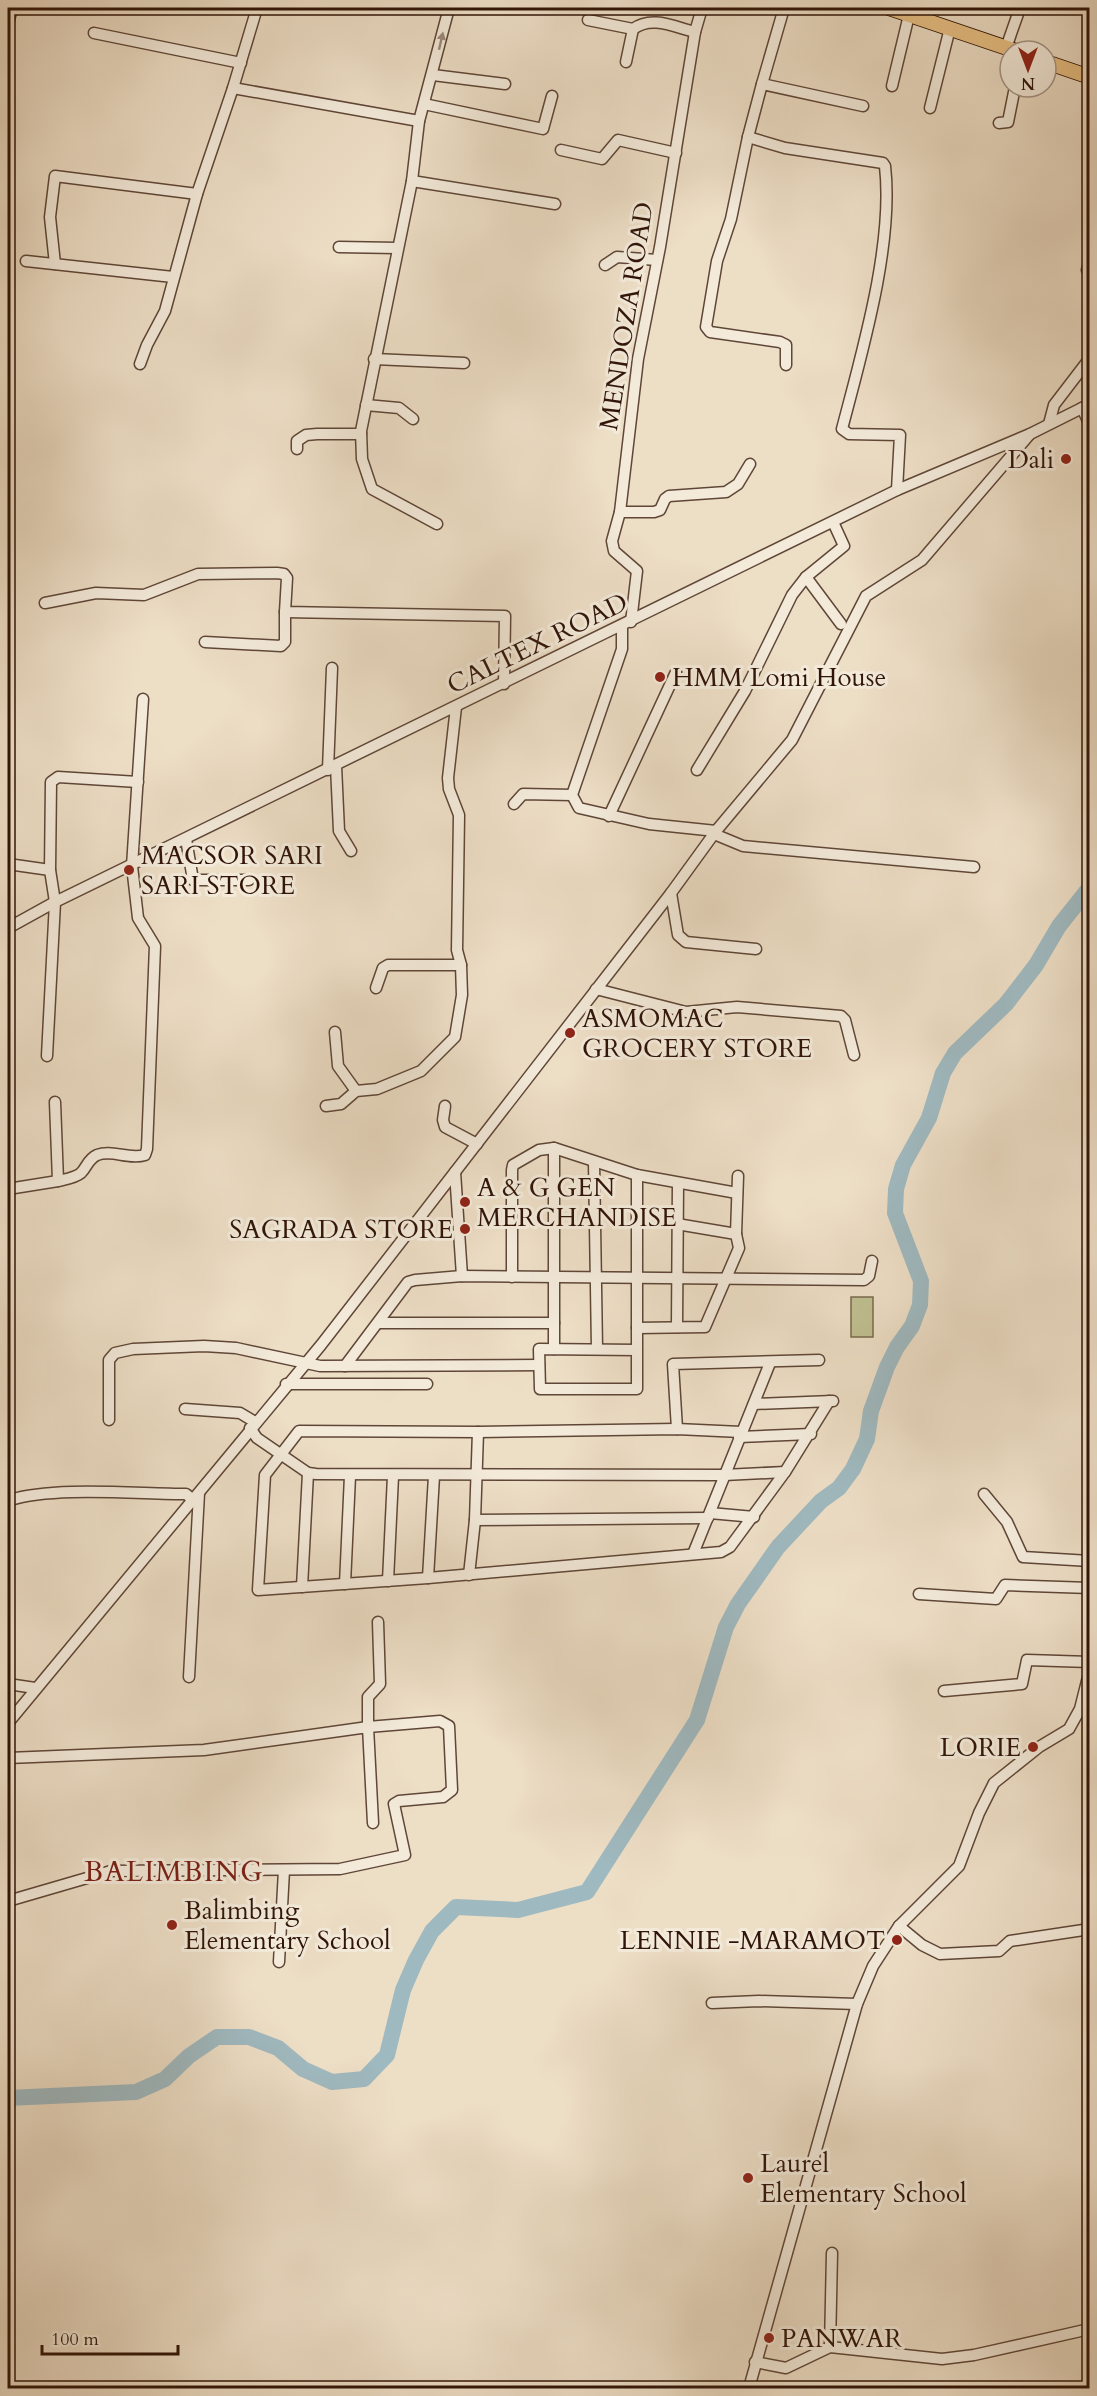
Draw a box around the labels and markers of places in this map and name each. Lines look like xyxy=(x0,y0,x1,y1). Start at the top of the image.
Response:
place label: Dali xyxy=(1008,442,1054,477)
marker: Dali xyxy=(1059,452,1073,466)
place label: HMM Lomi House xyxy=(672,660,886,695)
marker: HMM Lomi House xyxy=(653,670,667,684)
place label: MACSOR SARI SARI STORE xyxy=(141,838,323,903)
marker: MACSOR SARI SARI STORE xyxy=(122,863,136,877)
place label: ASMOMAC GROCERY STORE xyxy=(582,1001,812,1066)
marker: ASMOMAC GROCERY STORE xyxy=(563,1026,577,1040)
place label: A & G GEN MERCHANDISE xyxy=(477,1170,677,1235)
marker: A & G GEN MERCHANDISE xyxy=(458,1195,472,1209)
place label: SAGRADA STORE xyxy=(229,1212,453,1247)
marker: SAGRADA STORE xyxy=(458,1222,472,1236)
place label: LORIE xyxy=(940,1730,1021,1765)
marker: LORIE xyxy=(1026,1740,1040,1754)
place label: Balimbing Elementary School xyxy=(184,1893,391,1958)
marker: Balimbing Elementary School xyxy=(165,1918,179,1932)
place label: LENNIE -MARAMOT xyxy=(620,1923,885,1958)
marker: LENNIE -MARAMOT xyxy=(890,1933,904,1947)
place label: Laurel Elementary School xyxy=(760,2146,967,2211)
marker: Laurel Elementary School xyxy=(741,2171,755,2185)
place label: PANWAR xyxy=(781,2321,902,2356)
marker: PANWAR xyxy=(762,2331,776,2345)

